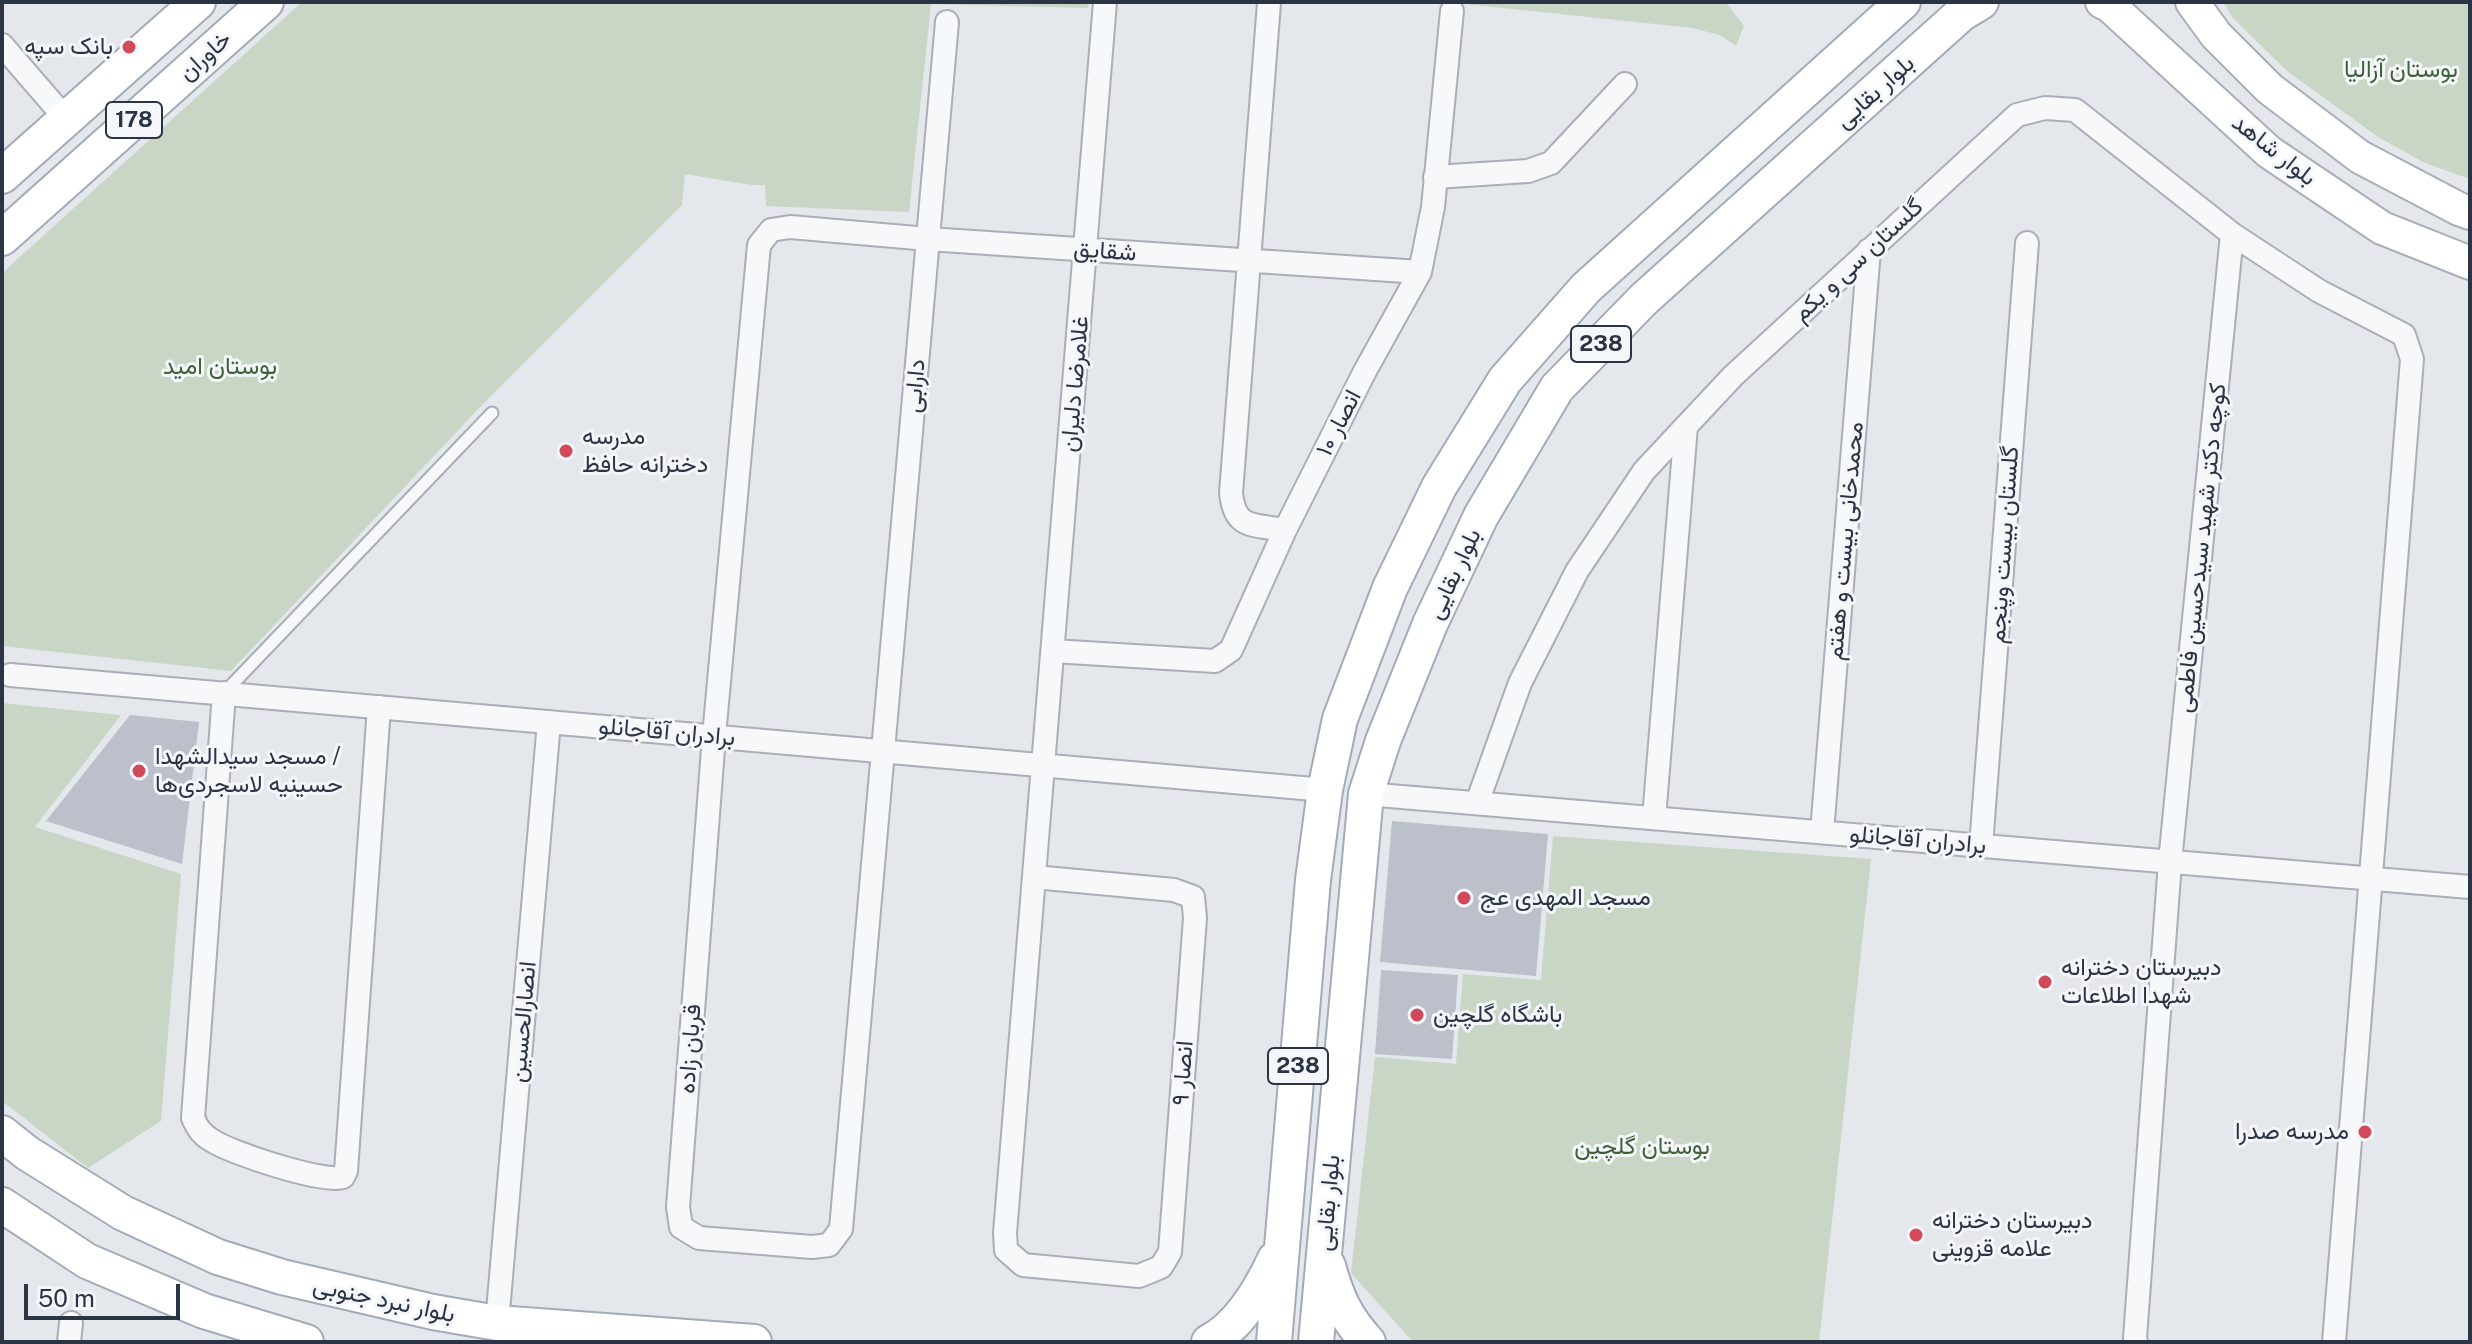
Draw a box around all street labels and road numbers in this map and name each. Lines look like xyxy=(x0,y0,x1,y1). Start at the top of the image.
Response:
street label: خاوران xyxy=(173,25,237,87)
street label: بلوار بقایی xyxy=(1829,49,1921,135)
road number: 178 xyxy=(106,102,162,138)
street label: بلوار شاهد xyxy=(2226,108,2322,192)
street label: گلستان سی و یکم xyxy=(1787,192,1929,328)
street label: شقایق xyxy=(1073,234,1137,268)
street label: غلامرضا دلیران xyxy=(1055,315,1095,453)
road number: 238 xyxy=(1571,326,1631,362)
street label: دارابی xyxy=(898,358,932,414)
street label: کوچه دکتر شهید سیدحسین فاطمی xyxy=(2169,382,2233,714)
street label: انصار ۱۰ xyxy=(1310,385,1368,461)
street label: محمدخانی بیست و هفتم xyxy=(1820,421,1870,661)
street label: گلستان بیست وپنجم xyxy=(1983,445,2025,645)
street label: بلوار بقایی xyxy=(1421,524,1487,624)
street label: برادران آقاجانلو xyxy=(597,712,737,752)
street label: برادران آقاجانلو xyxy=(1848,820,1988,860)
street label: انصارالحسین xyxy=(503,960,543,1084)
street label: قربان زاده xyxy=(672,1003,708,1095)
street label: انصار ۹ xyxy=(1166,1040,1200,1106)
road number: 238 xyxy=(1268,1048,1328,1084)
street label: بلوار بقایی xyxy=(1309,1154,1347,1252)
street label: بلوار نبرد جنوبی xyxy=(310,1271,458,1329)

